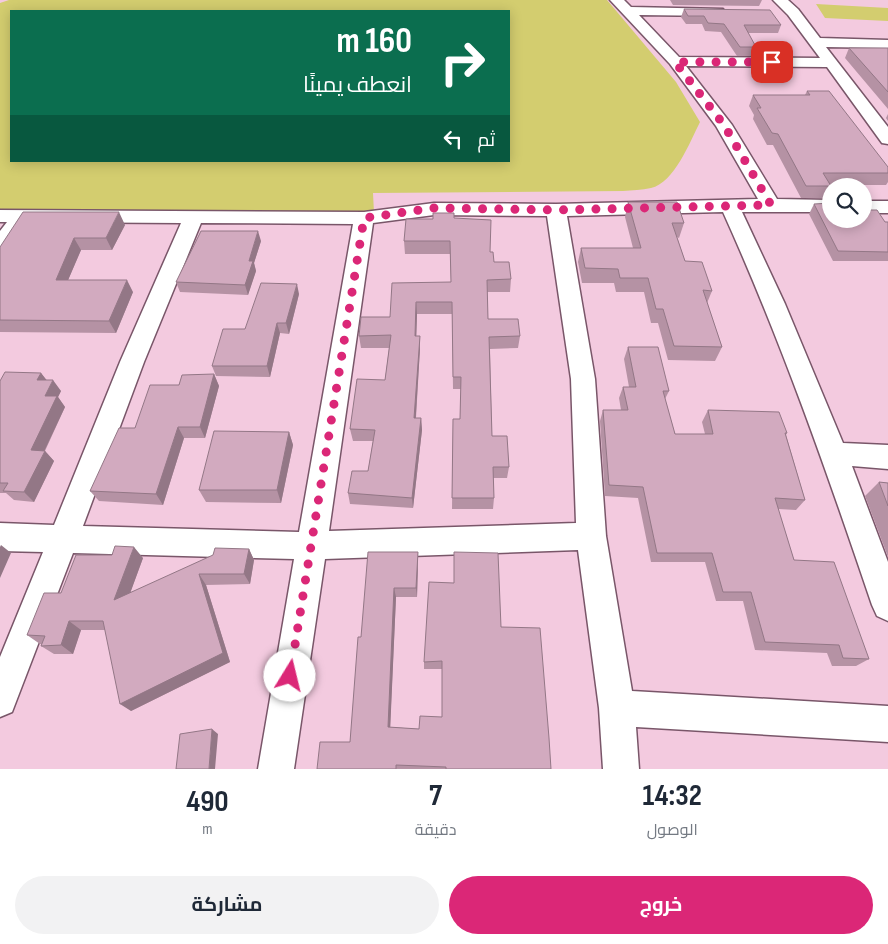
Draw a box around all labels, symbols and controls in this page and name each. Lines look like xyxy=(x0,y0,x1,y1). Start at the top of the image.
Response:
text: 160 m xyxy=(336,20,412,63)
icon: right xyxy=(430,30,495,95)
pin xyxy=(751,41,793,83)
icon: arrive xyxy=(758,48,786,76)
text: انعطف يمينًا xyxy=(303,72,412,99)
icon: left xyxy=(439,125,467,153)
text: ثم xyxy=(477,129,495,152)
map controls xyxy=(822,178,872,228)
button: search xyxy=(822,178,872,228)
position arrow xyxy=(263,649,315,701)
text: 7 xyxy=(429,778,442,814)
text: 14:32 xyxy=(643,778,702,814)
text: 490 xyxy=(186,784,229,820)
text: m xyxy=(202,820,213,839)
text: دقيقة xyxy=(415,821,456,840)
text: الوصول xyxy=(647,821,698,840)
button: مشاركة xyxy=(15,876,439,934)
button: خروج xyxy=(449,876,873,934)

